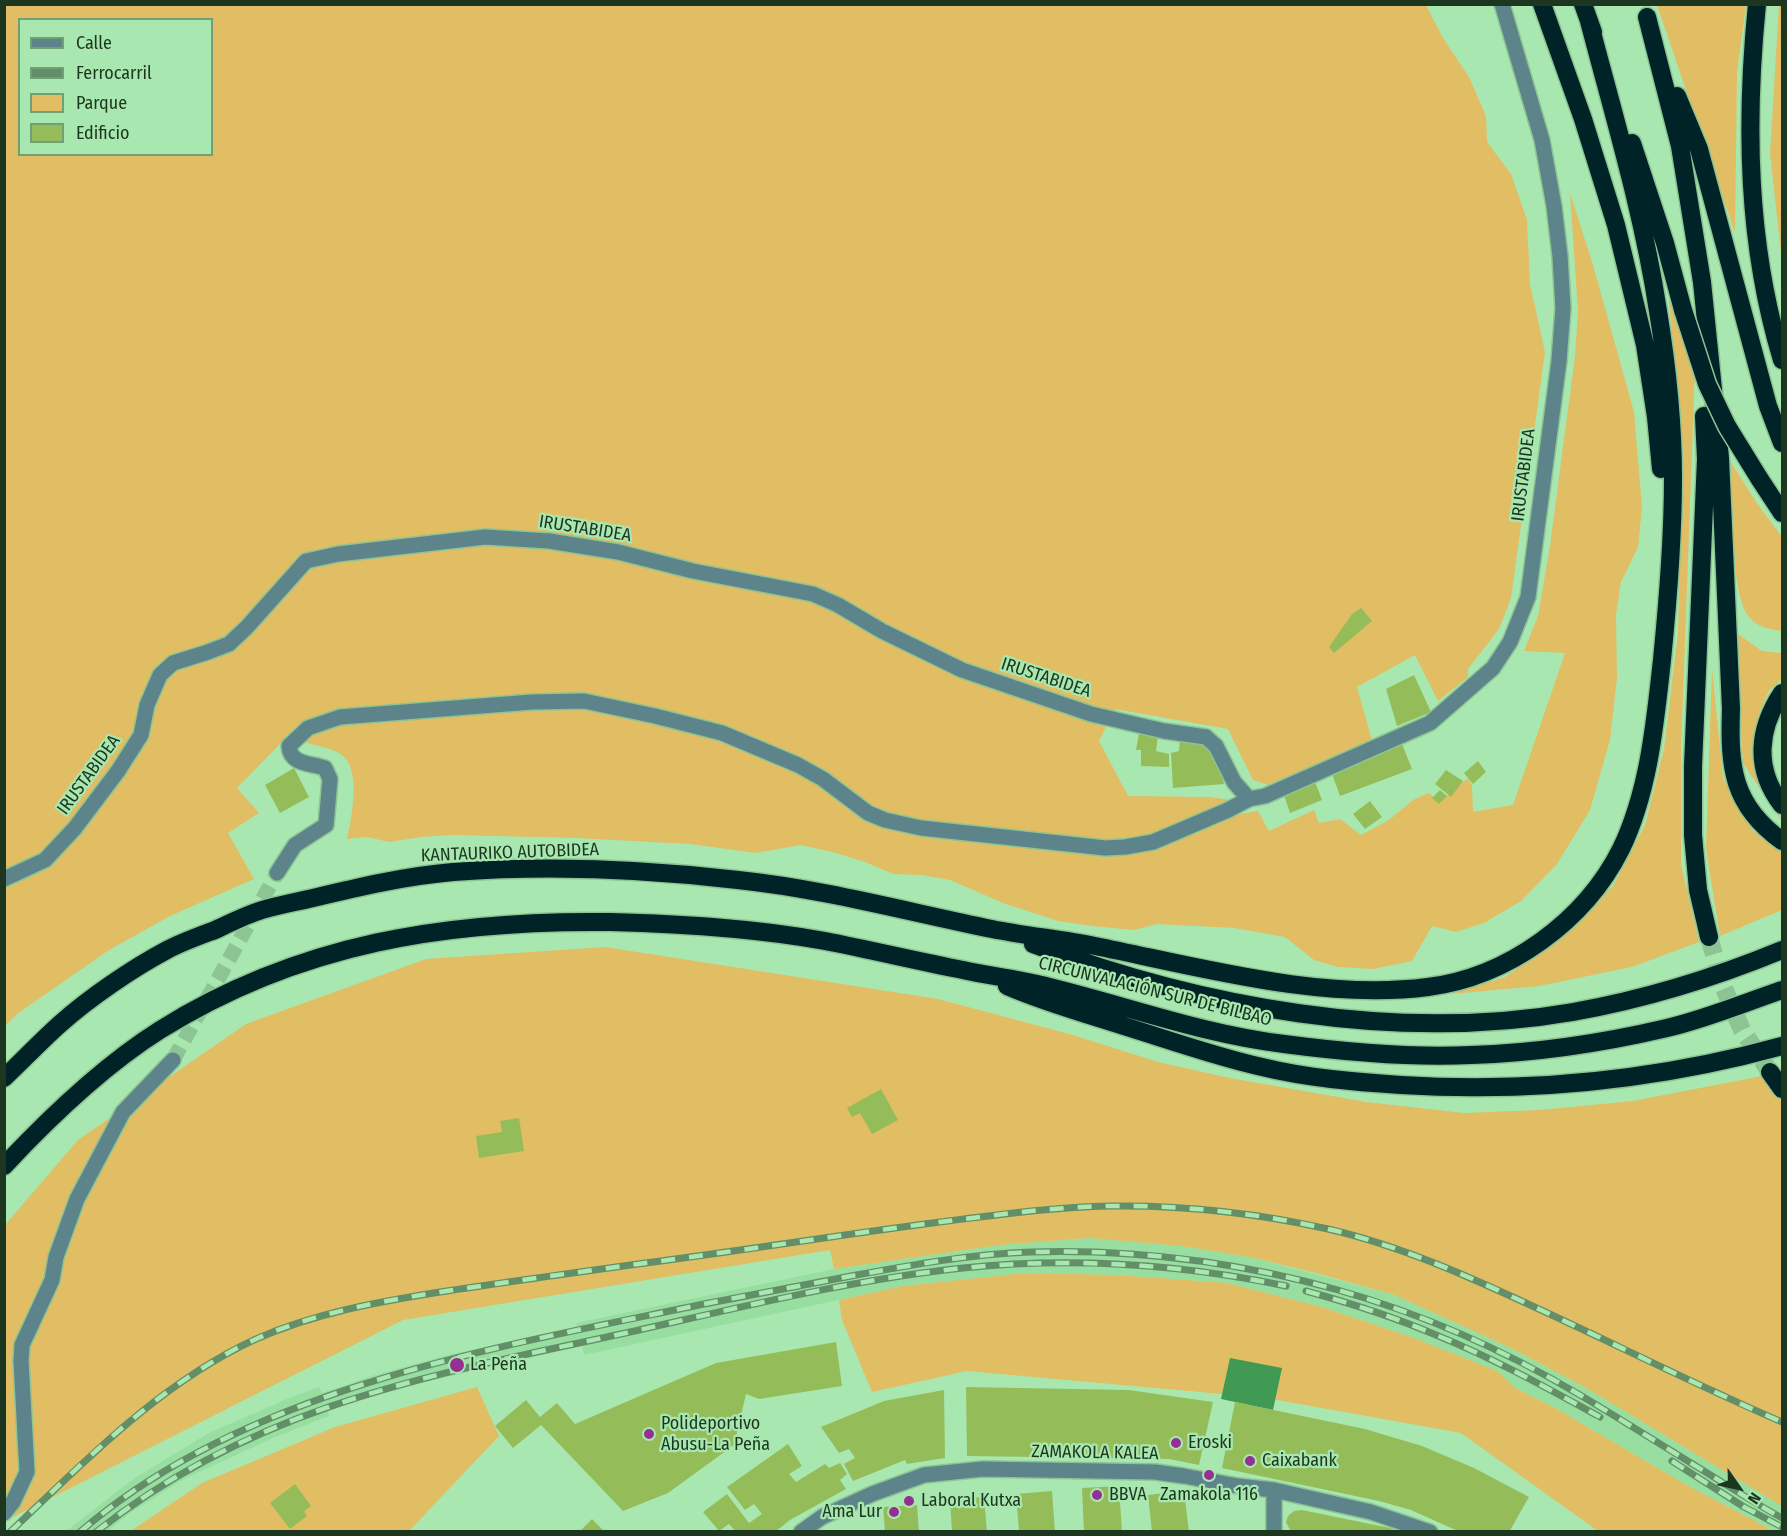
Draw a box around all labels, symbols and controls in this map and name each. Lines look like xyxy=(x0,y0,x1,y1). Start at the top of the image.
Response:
legend xyxy=(18,18,213,156)
text: Calle xyxy=(76,32,112,54)
text: Ferrocarril xyxy=(76,62,152,84)
text: Parque xyxy=(76,92,127,114)
text: Edificio xyxy=(76,122,129,144)
street label: IRUSTABIDEA xyxy=(1508,427,1540,523)
street label: IRUSTABIDEA xyxy=(537,511,633,547)
street label: IRUSTABIDEA xyxy=(998,653,1094,703)
street label: IRUSTABIDEA xyxy=(53,731,125,819)
street label: KANTAURIKO AUTOBIDEA xyxy=(420,839,600,867)
street label: CIRCUNVALACIÓN SUR DE BILBAO xyxy=(1036,953,1274,1031)
place label: La Peña xyxy=(470,1354,527,1376)
marker: La Peña xyxy=(448,1356,466,1374)
place label: Polideportivo Abusu-La Peña xyxy=(661,1413,770,1456)
marker: Polideportivo Abusu-La Peña xyxy=(642,1427,656,1441)
place label: Eroski xyxy=(1188,1432,1232,1454)
marker: Eroski xyxy=(1169,1436,1183,1450)
street label: ZAMAKOLA KALEA xyxy=(1031,1441,1159,1465)
place label: Caixabank xyxy=(1262,1450,1337,1472)
marker: Caixabank xyxy=(1243,1454,1257,1468)
north arrow xyxy=(1709,1458,1769,1518)
marker: Zamakola 116 xyxy=(1202,1468,1216,1482)
place label: BBVA xyxy=(1109,1484,1147,1506)
place label: Zamakola 116 xyxy=(1160,1484,1258,1506)
marker: BBVA xyxy=(1090,1488,1104,1502)
text: N xyxy=(1744,1489,1765,1508)
place label: Laboral Kutxa xyxy=(921,1490,1021,1512)
marker: Laboral Kutxa xyxy=(902,1494,916,1508)
place label: Ama Lur xyxy=(822,1501,882,1523)
marker: Ama Lur xyxy=(887,1505,901,1519)

